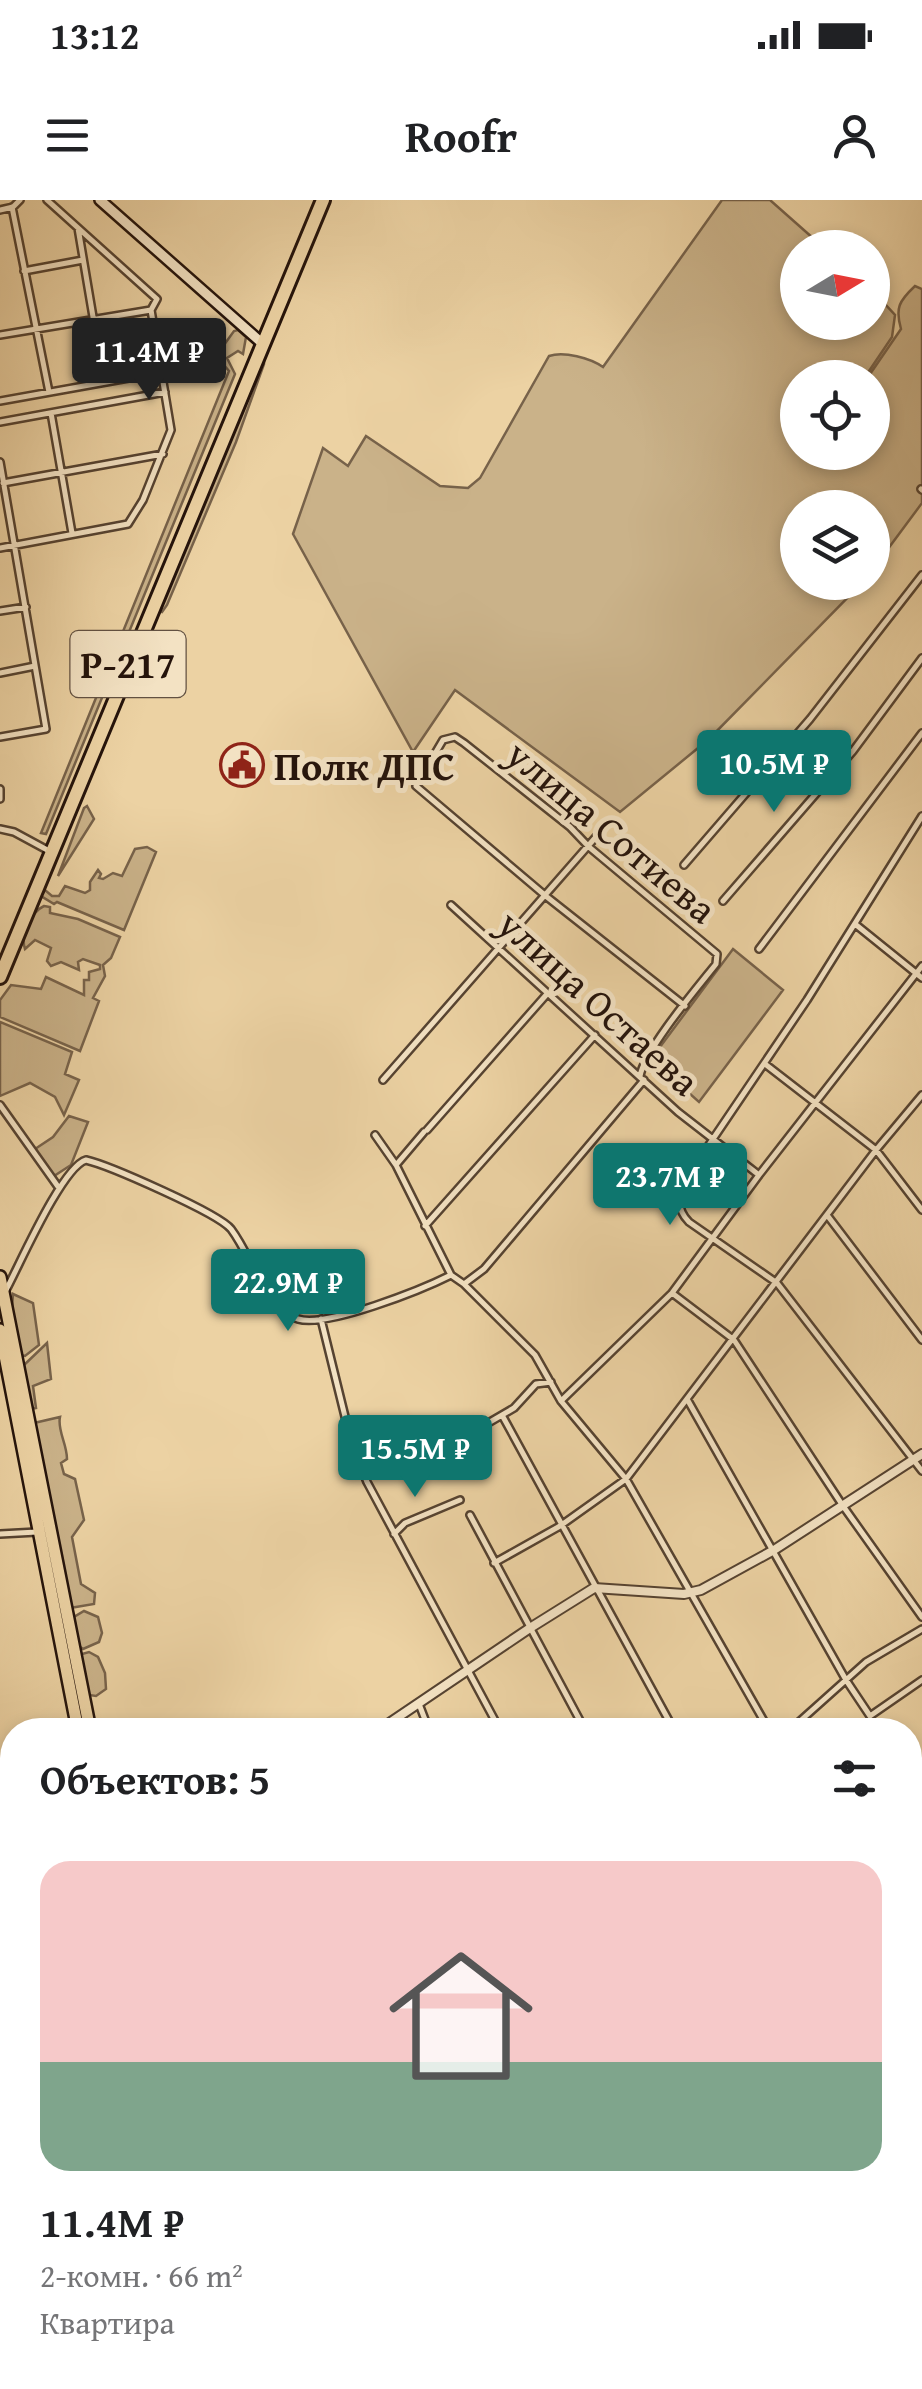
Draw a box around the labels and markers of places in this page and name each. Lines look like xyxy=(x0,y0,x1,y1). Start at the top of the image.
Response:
pin: 11.4M ₽ xyxy=(57,318,241,403)
pin: 10.5M ₽ xyxy=(682,730,866,815)
place label: Полк ДПС xyxy=(274,736,455,795)
public building icon: Полк ДПС xyxy=(219,742,265,788)
pin: 23.7M ₽ xyxy=(578,1143,762,1228)
pin: 22.9M ₽ xyxy=(196,1249,380,1334)
pin: 15.5M ₽ xyxy=(323,1415,507,1500)

